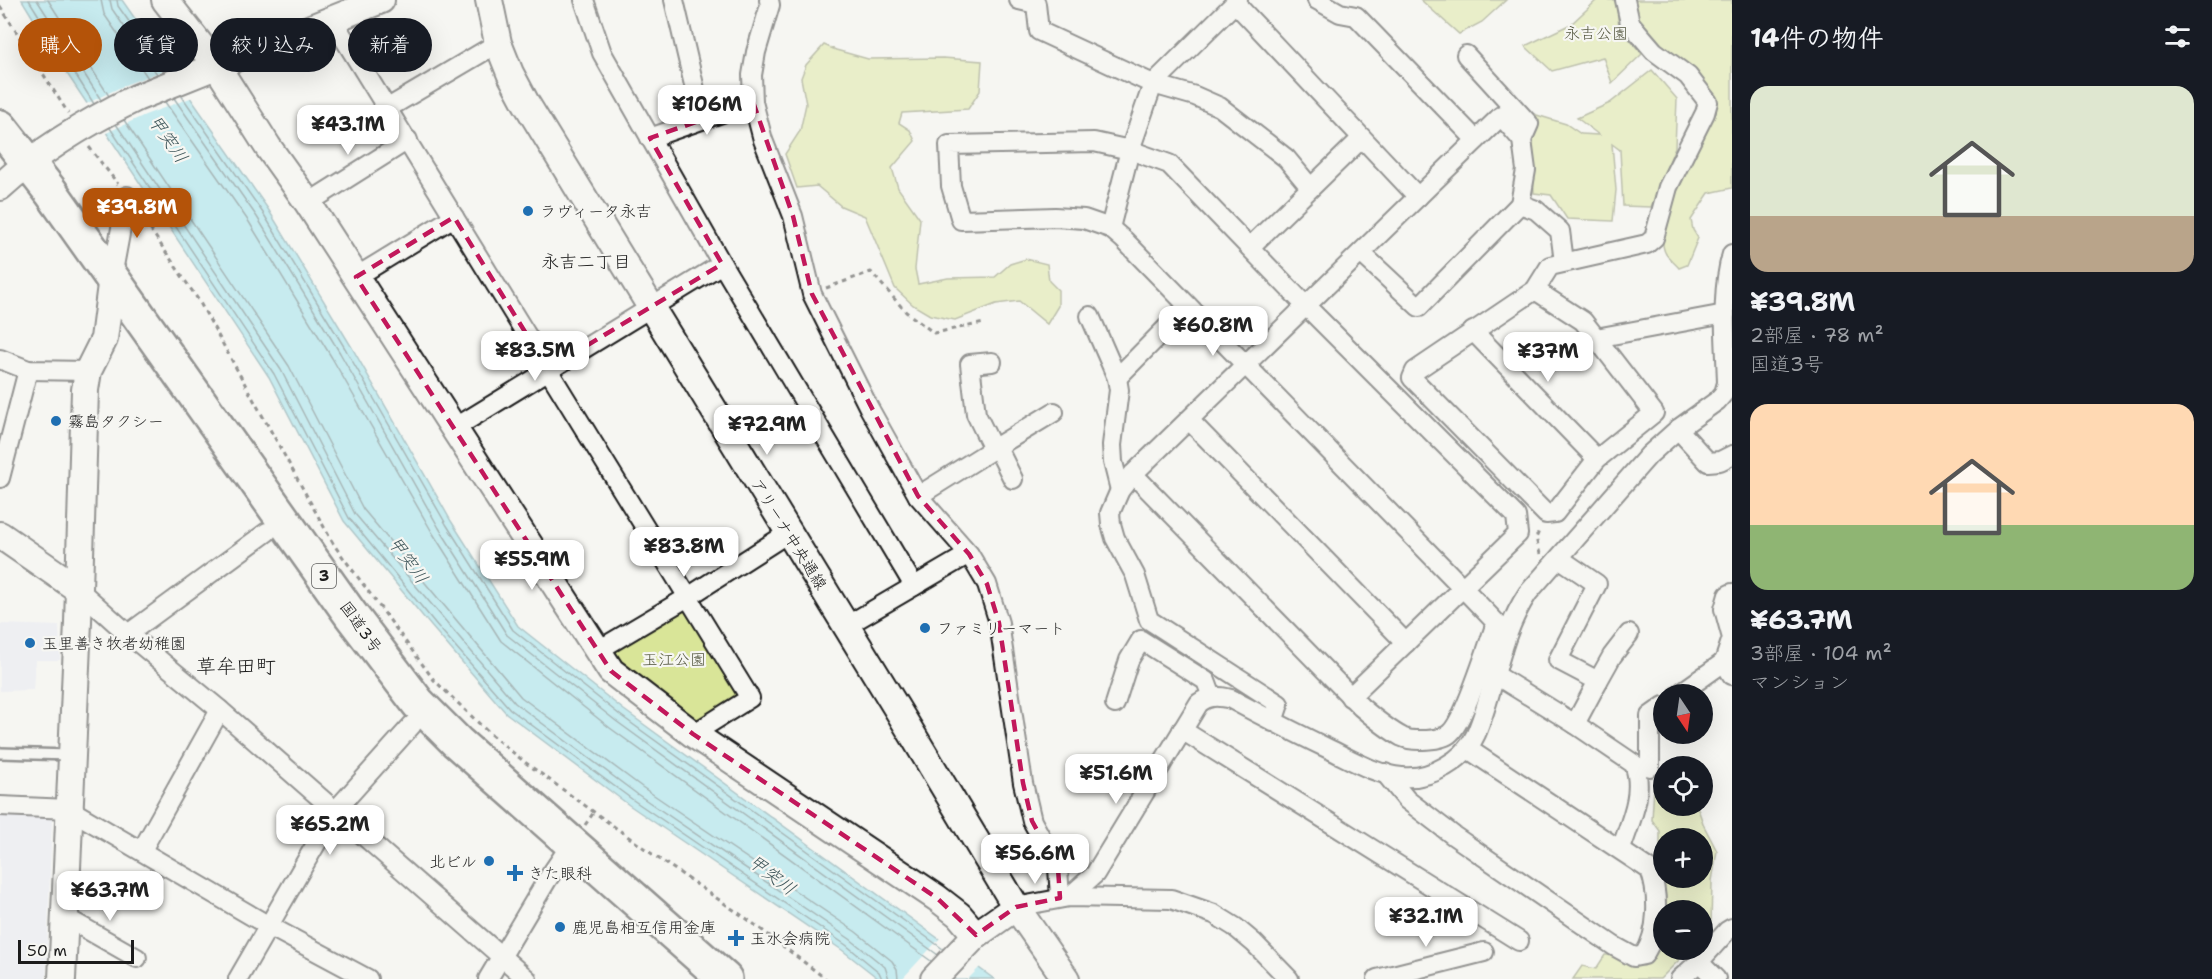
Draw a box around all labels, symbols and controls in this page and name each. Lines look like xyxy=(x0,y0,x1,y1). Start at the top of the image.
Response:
chip: 購入 xyxy=(18,18,102,72)
chip: 賃貸 xyxy=(114,18,198,72)
chip: 絞り込み xyxy=(210,18,336,72)
chip: 新着 xyxy=(348,18,432,72)
text: 14件の物件 xyxy=(1750,20,1884,55)
icon: filters xyxy=(2161,20,2194,53)
park label: 永吉公園 xyxy=(1564,23,1628,44)
pin: ¥106M xyxy=(665,85,749,136)
text: ¥106M xyxy=(672,91,742,117)
pin: ¥43.1M xyxy=(299,105,397,156)
water label: 甲突川 xyxy=(143,110,193,168)
text: ¥43.1M xyxy=(311,111,385,137)
icon: home xyxy=(1918,125,2026,233)
pin: ¥39.8M xyxy=(88,188,186,239)
text: ¥39.8M xyxy=(96,194,178,220)
place label: ラヴィータ永吉 xyxy=(540,201,652,222)
marker: ラヴィータ永吉 xyxy=(521,204,535,218)
district label: 永吉二丁目 xyxy=(541,250,631,274)
text: ¥39.8M xyxy=(1750,284,1855,319)
pin: ¥60.8M xyxy=(1164,306,1262,357)
text: ¥60.8M xyxy=(1173,312,1253,338)
text: 2部屋 · 78 m² xyxy=(1750,322,1884,348)
pin: ¥83.5M xyxy=(486,331,584,382)
pin: ¥37M xyxy=(1512,332,1584,383)
text: ¥83.5M xyxy=(495,337,575,363)
text: ¥37M xyxy=(1517,338,1579,364)
text: 国道3号 xyxy=(1750,351,1824,377)
pin: ¥72.9M xyxy=(718,405,816,456)
place label: 霧島タクシー xyxy=(68,411,164,432)
text: ¥72.9M xyxy=(728,411,806,437)
marker: 霧島タクシー xyxy=(49,414,63,428)
icon: home xyxy=(1918,443,2026,551)
street label: アリーナ中央通線 xyxy=(746,474,832,594)
pin: ¥83.8M xyxy=(635,527,733,578)
water label: 甲突川 xyxy=(382,531,434,589)
text: ¥83.8M xyxy=(643,533,725,559)
pin: ¥55.9M xyxy=(483,540,581,591)
text: ¥55.9M xyxy=(494,546,570,572)
road number: 3 xyxy=(312,564,336,588)
street label: 国道3号 xyxy=(335,597,387,657)
text: ¥63.7M xyxy=(1750,602,1852,637)
place label: ファミリーマート xyxy=(937,618,1065,639)
marker: ファミリーマート xyxy=(918,621,932,635)
place label: 玉里善き牧者幼稚園 xyxy=(42,633,186,654)
marker: 玉里善き牧者幼稚園 xyxy=(23,636,37,650)
text: 3部屋 · 104 m² xyxy=(1750,640,1892,666)
park label: 玉江公園 xyxy=(642,649,706,670)
district label: 草牟田町 xyxy=(196,653,276,679)
text: マンション xyxy=(1750,669,1849,695)
north arrow xyxy=(1653,684,1713,744)
map controls xyxy=(1653,684,1713,960)
pin: ¥51.6M xyxy=(1067,754,1165,805)
button: locate xyxy=(1653,756,1713,816)
text: ¥51.6M xyxy=(1079,760,1153,786)
pin: ¥65.2M xyxy=(281,805,379,856)
text: ¥65.2M xyxy=(290,811,370,837)
button: + xyxy=(1653,828,1713,888)
pin: ¥56.6M xyxy=(986,834,1084,885)
text: ¥56.6M xyxy=(995,840,1075,866)
water label: 甲突川 xyxy=(743,849,801,901)
place label: 北ビル xyxy=(429,851,477,872)
marker: 北ビル xyxy=(482,854,496,868)
place label: きた眼科 xyxy=(528,863,592,884)
marker: きた眼科 xyxy=(506,864,524,882)
pin: ¥63.7M xyxy=(61,871,159,922)
text: ¥63.7M xyxy=(71,877,149,903)
pin: ¥32.1M xyxy=(1377,897,1475,948)
button: − xyxy=(1653,900,1713,960)
text: ¥32.1M xyxy=(1389,903,1463,929)
place label: 鹿児島相互信用金庫 xyxy=(572,917,716,938)
marker: 鹿児島相互信用金庫 xyxy=(553,920,567,934)
place label: 玉水会病院 xyxy=(750,928,830,949)
marker: 玉水会病院 xyxy=(727,929,745,947)
scale bar xyxy=(18,937,134,964)
text: 50 m xyxy=(27,940,67,961)

